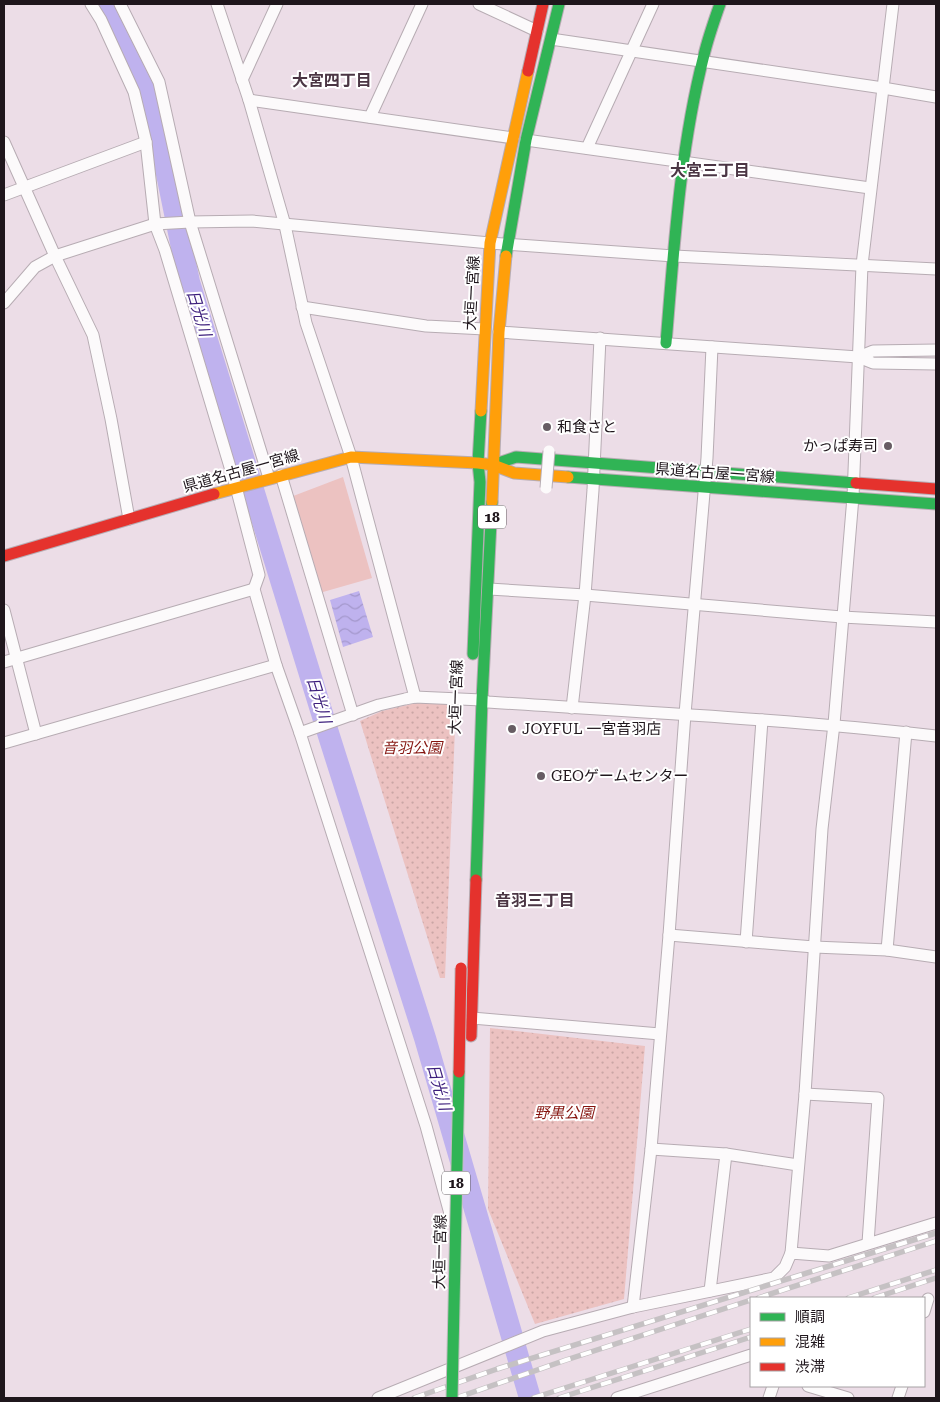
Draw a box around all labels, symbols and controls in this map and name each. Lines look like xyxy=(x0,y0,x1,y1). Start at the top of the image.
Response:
district label: 大宮四丁目 xyxy=(292,71,372,90)
district label: 大宮三丁目 xyxy=(670,161,750,180)
street label: 大垣一宮線 xyxy=(461,255,483,331)
water label: 日光川 xyxy=(183,287,216,341)
place label: 和食さと xyxy=(557,418,617,436)
marker: 和食さと xyxy=(541,421,553,433)
place label: かっぱ寿司 xyxy=(803,437,878,455)
marker: かっぱ寿司 xyxy=(882,440,894,452)
street label: 県道名古屋一宮線 xyxy=(181,446,301,496)
street label: 県道名古屋一宮線 xyxy=(655,460,775,486)
road number: 18 xyxy=(478,506,506,528)
street label: 大垣一宮線 xyxy=(446,659,466,735)
water label: 日光川 xyxy=(303,674,336,728)
place label: JOYFUL 一宮音羽店 xyxy=(522,720,661,738)
marker: JOYFUL 一宮音羽店 xyxy=(506,723,518,735)
park label: 音羽公園 xyxy=(382,739,444,757)
place label: GEOゲームセンター xyxy=(551,767,689,785)
marker: GEOゲームセンター xyxy=(535,770,547,782)
district label: 音羽三丁目 xyxy=(495,891,575,910)
water label: 日光川 xyxy=(423,1061,455,1115)
park label: 野黒公園 xyxy=(534,1104,596,1122)
road number: 18 xyxy=(442,1172,470,1194)
street label: 大垣一宮線 xyxy=(430,1214,450,1290)
legend xyxy=(750,1297,925,1387)
text: 順調 xyxy=(795,1308,825,1326)
text: 混雑 xyxy=(795,1333,825,1351)
text: 渋滞 xyxy=(795,1358,825,1376)

